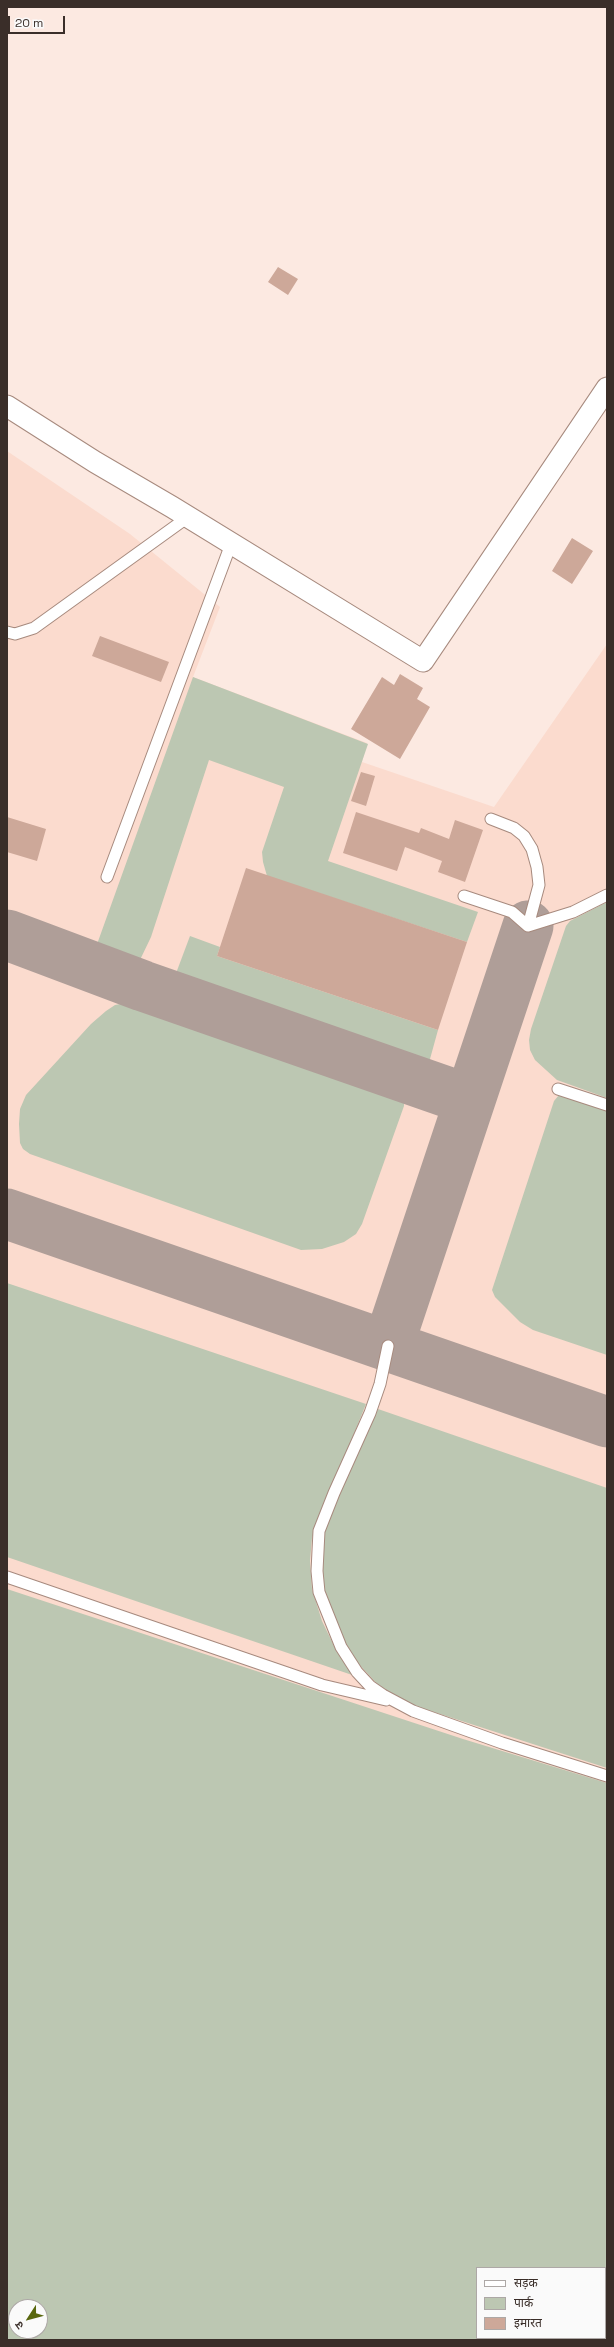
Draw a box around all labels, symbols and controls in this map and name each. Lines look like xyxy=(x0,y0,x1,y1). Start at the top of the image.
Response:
scale bar xyxy=(10,8,67,34)
text: 20 m xyxy=(15,15,43,31)
legend xyxy=(476,2267,606,2339)
text: सड़क xyxy=(514,2275,538,2291)
text: पार्क xyxy=(514,2295,533,2311)
north arrow xyxy=(8,2299,48,2339)
text: इमारत xyxy=(514,2315,542,2331)
text: उ xyxy=(12,2319,27,2332)

